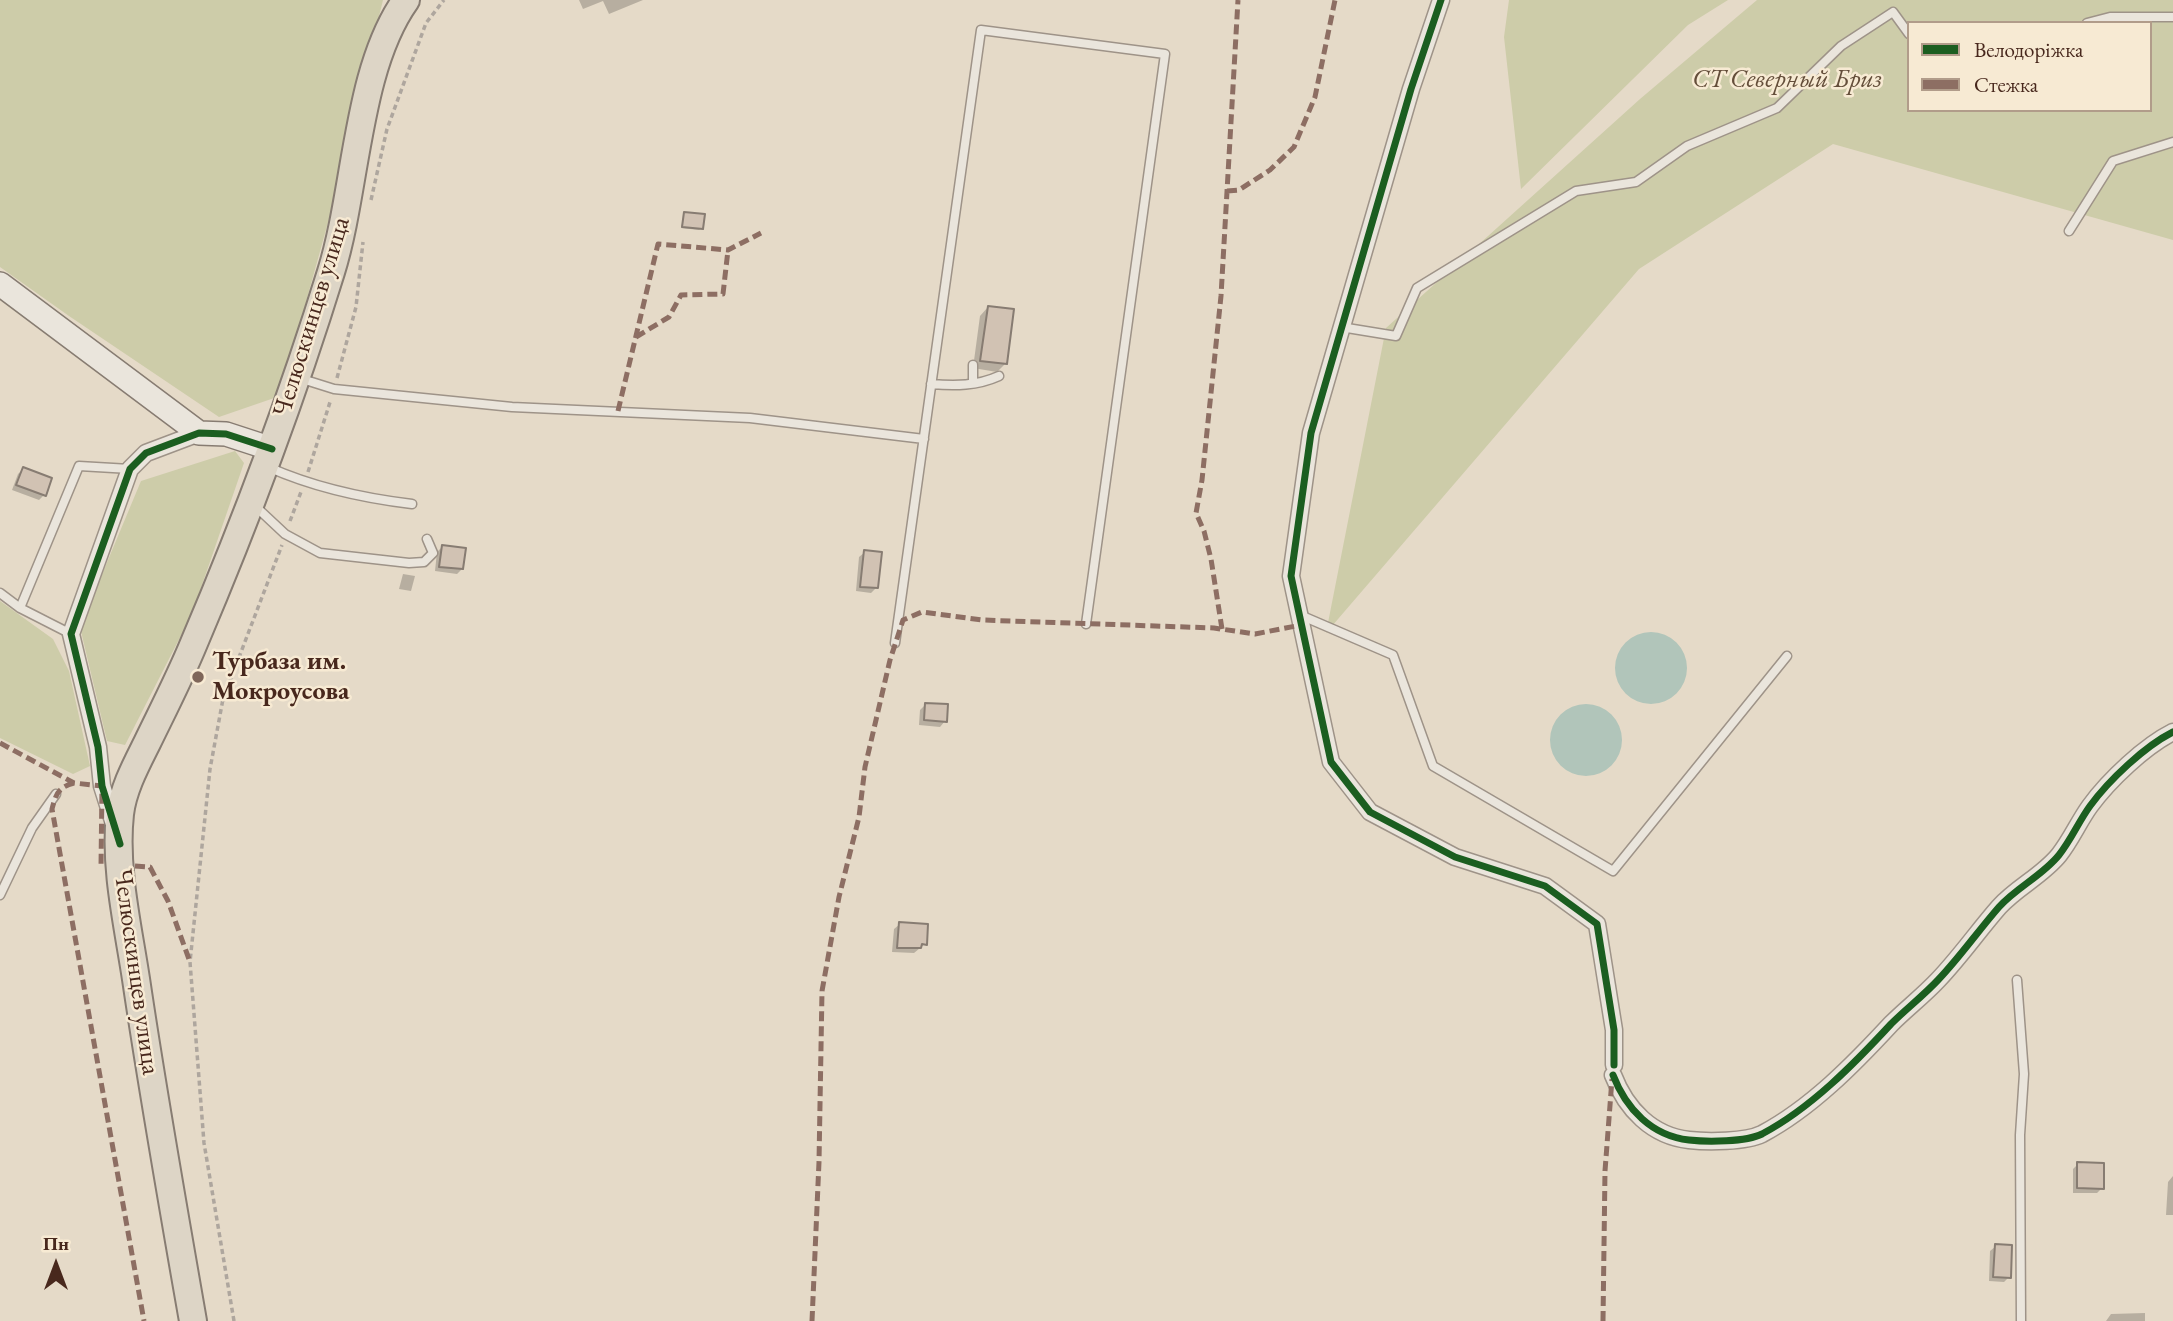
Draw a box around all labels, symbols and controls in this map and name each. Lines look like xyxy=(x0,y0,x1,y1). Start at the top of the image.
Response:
legend xyxy=(1907,21,2152,112)
text: Велодоріжка xyxy=(1974,36,2083,63)
park label: СТ Северный Бриз xyxy=(1692,64,1882,96)
text: Стежка xyxy=(1974,71,2038,98)
street label: Челюскинцев улица xyxy=(267,213,357,421)
place label: Турбаза им. Мокроусова xyxy=(212,646,349,708)
marker: Турбаза им. Мокроусова xyxy=(190,669,206,685)
street label: Челюскинцев улица xyxy=(106,867,166,1077)
north arrow xyxy=(21,1230,91,1300)
text: Пн xyxy=(43,1231,69,1256)

